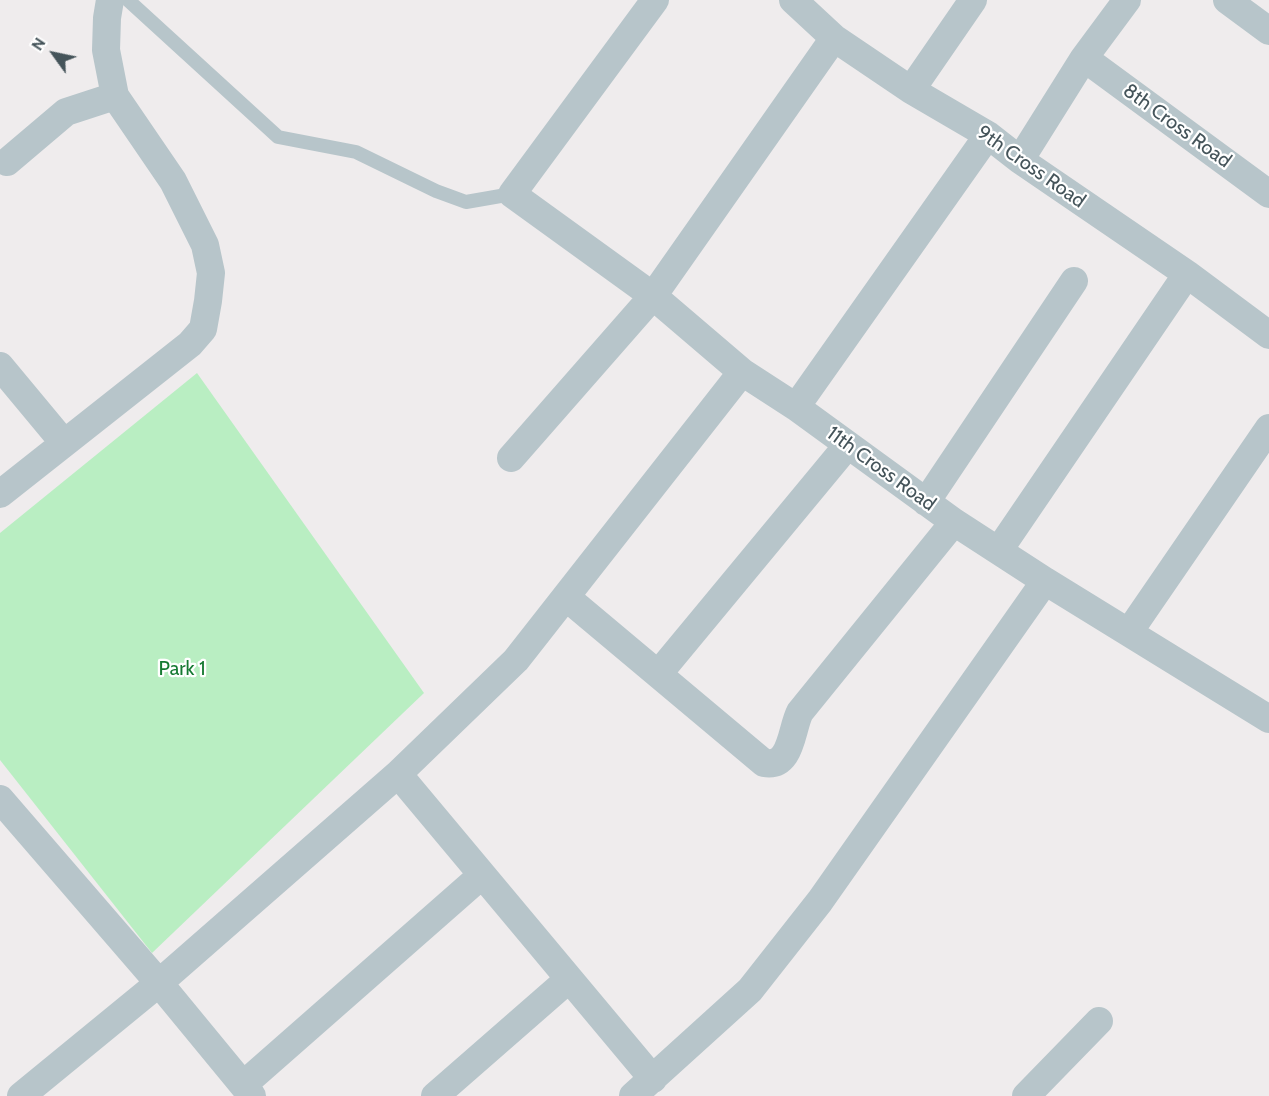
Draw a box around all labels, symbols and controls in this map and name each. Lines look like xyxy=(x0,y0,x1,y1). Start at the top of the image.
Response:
north arrow xyxy=(24,24,84,84)
text: N xyxy=(27,34,50,54)
street label: 8th Cross Road xyxy=(1118,79,1236,173)
street label: 9th Cross Road xyxy=(972,121,1090,213)
street label: 11th Cross Road xyxy=(822,421,940,517)
park label: Park 1 xyxy=(158,657,206,681)

